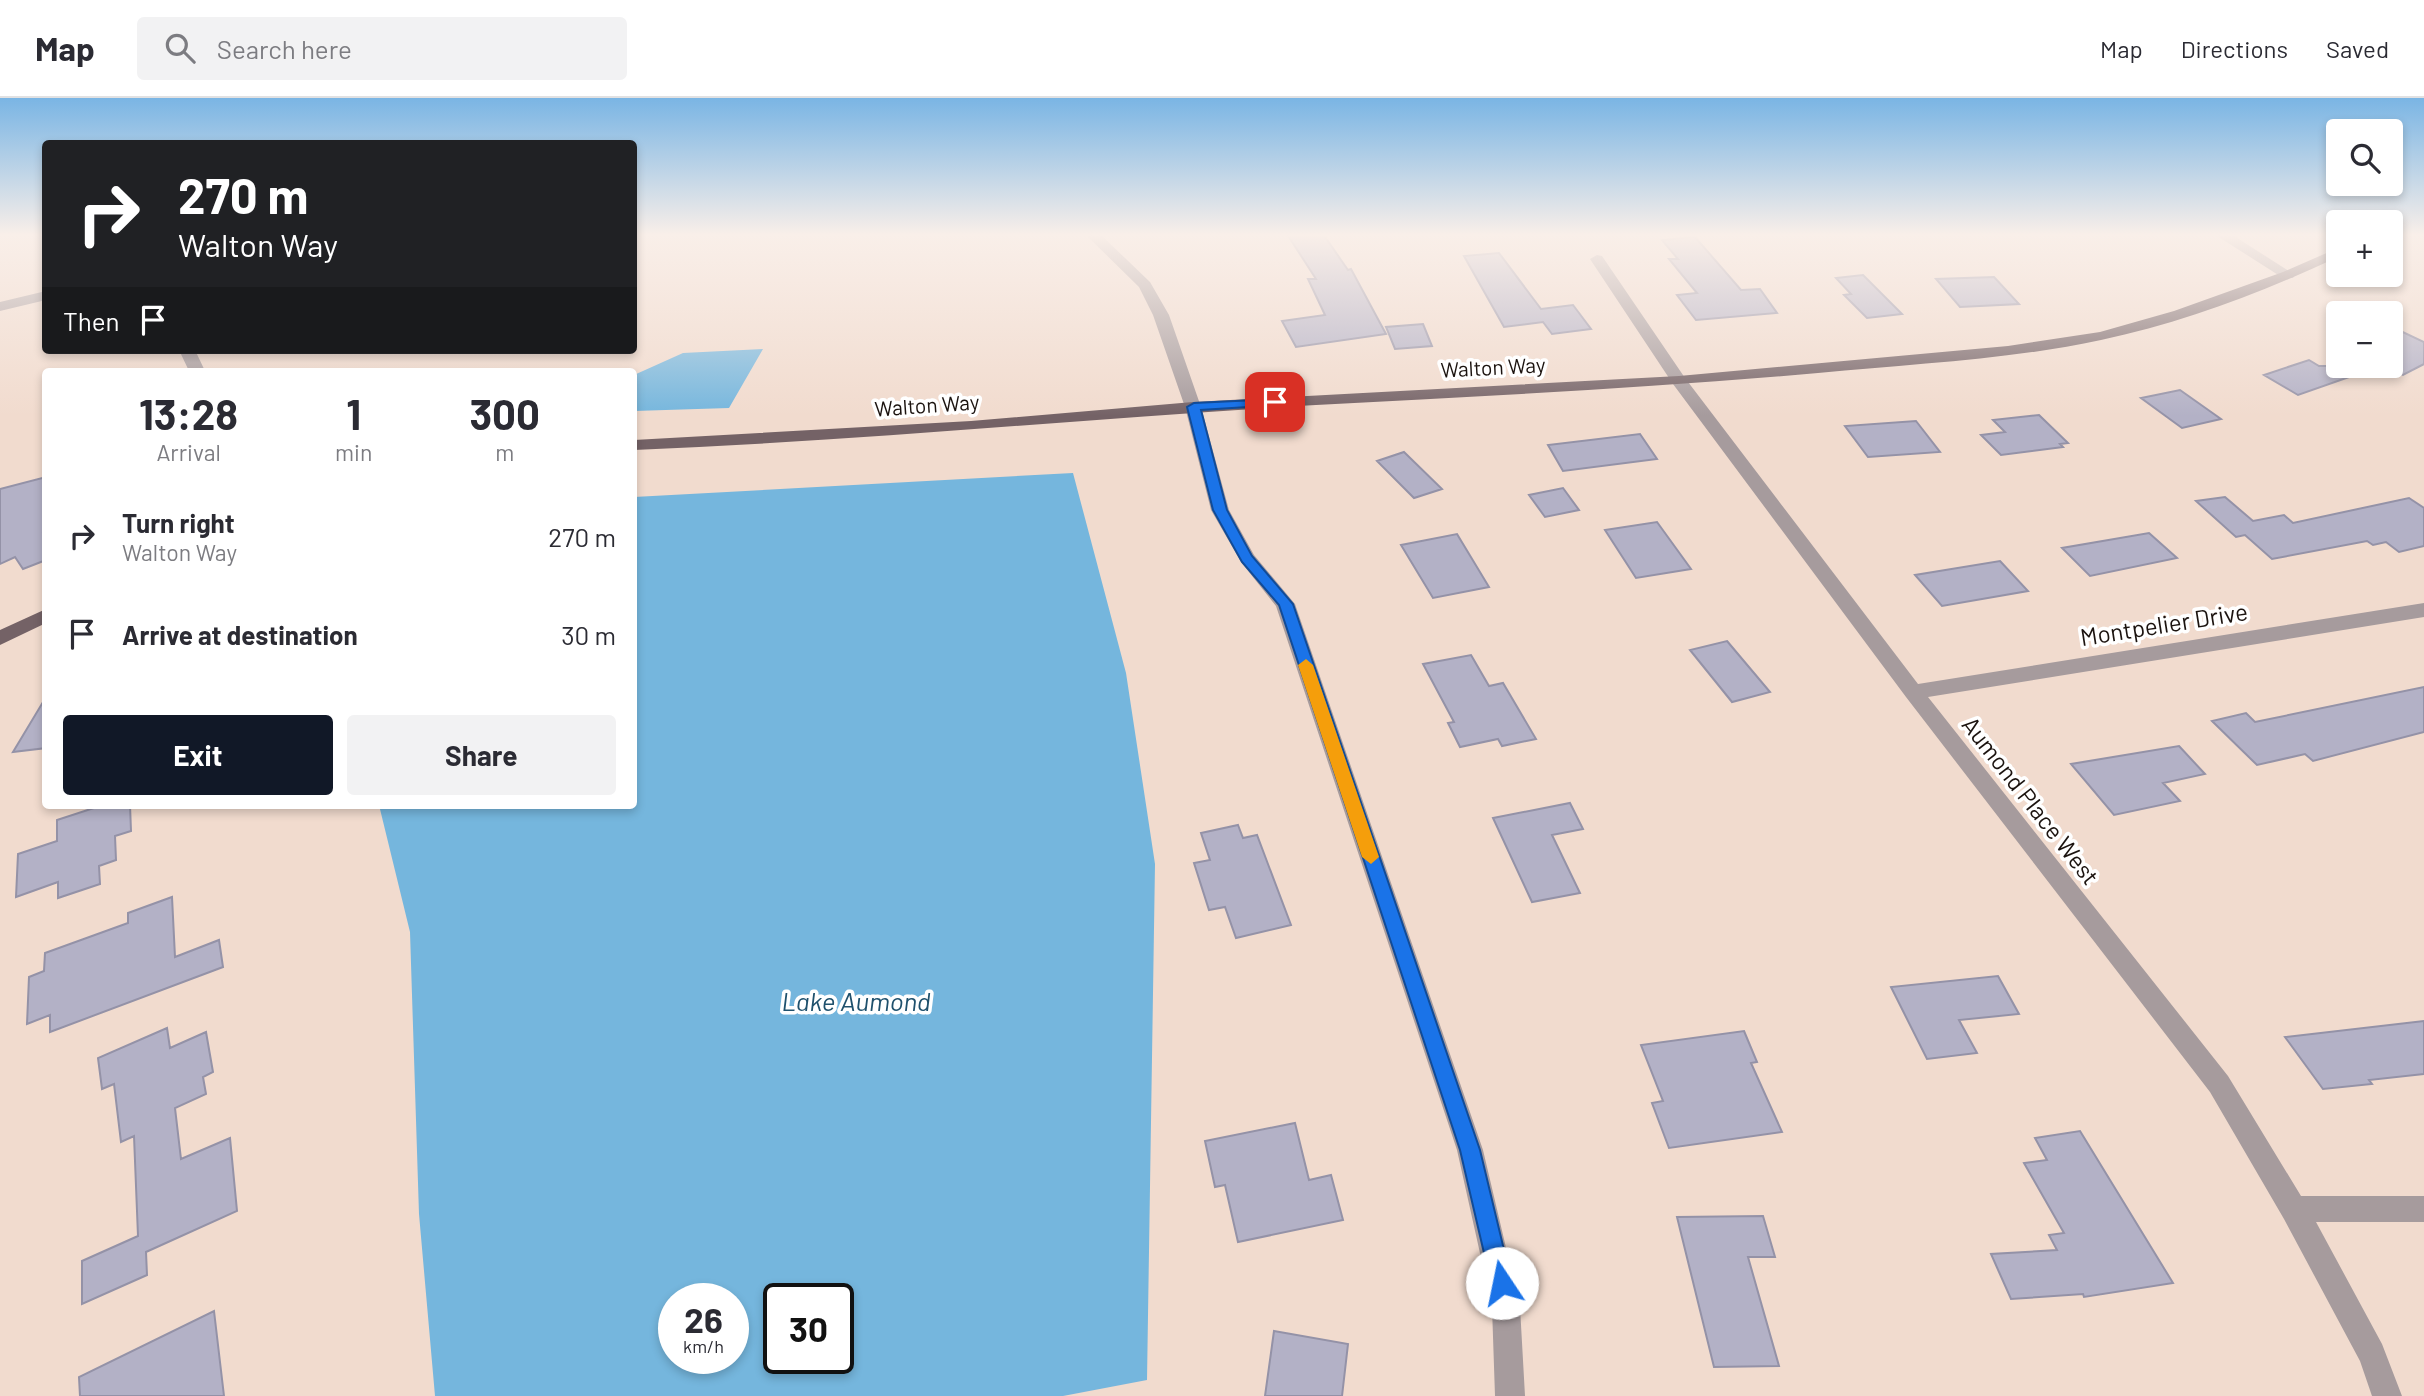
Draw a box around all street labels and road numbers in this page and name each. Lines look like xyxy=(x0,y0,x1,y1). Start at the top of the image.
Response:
street label: Walton Way xyxy=(1440,351,1546,382)
street label: Walton Way xyxy=(874,388,980,421)
street label: Montpelier Drive xyxy=(2078,596,2250,651)
street label: Aumond Place West xyxy=(1956,710,2106,890)

